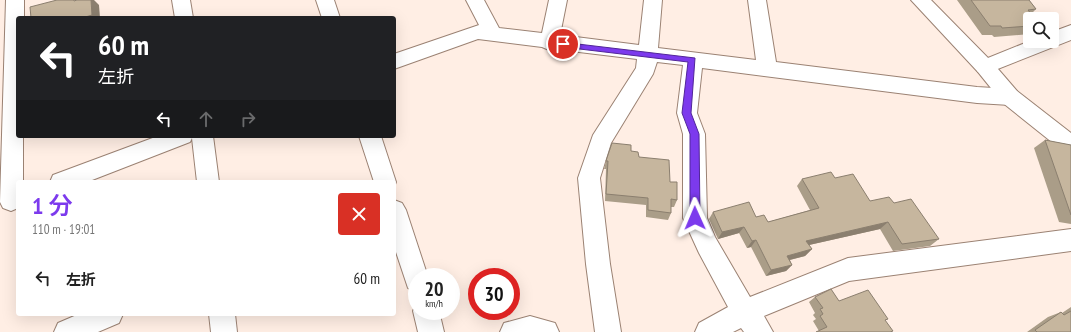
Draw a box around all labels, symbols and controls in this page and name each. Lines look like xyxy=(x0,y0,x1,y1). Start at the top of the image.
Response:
map controls xyxy=(1023,12,1059,48)
button: search xyxy=(1023,12,1059,48)
text: 60 m xyxy=(98,26,149,63)
pin xyxy=(546,27,580,61)
icon: left xyxy=(32,32,84,84)
icon: arrive xyxy=(552,33,574,55)
text: 左折 xyxy=(98,65,134,88)
icon: left xyxy=(153,108,175,130)
icon: ahead xyxy=(195,108,217,130)
icon: right xyxy=(237,108,259,130)
text: 1 分 xyxy=(32,190,72,221)
button: close xyxy=(338,193,380,235)
position arrow xyxy=(674,197,716,239)
text: 110 m · 19:01 xyxy=(32,221,95,238)
icon: left xyxy=(32,267,54,289)
speed limit sign: 30 xyxy=(468,268,520,320)
text: 60 m xyxy=(354,269,380,288)
text: 左折 xyxy=(66,270,96,289)
text: 20 xyxy=(424,276,444,302)
text: km/h xyxy=(425,297,443,310)

